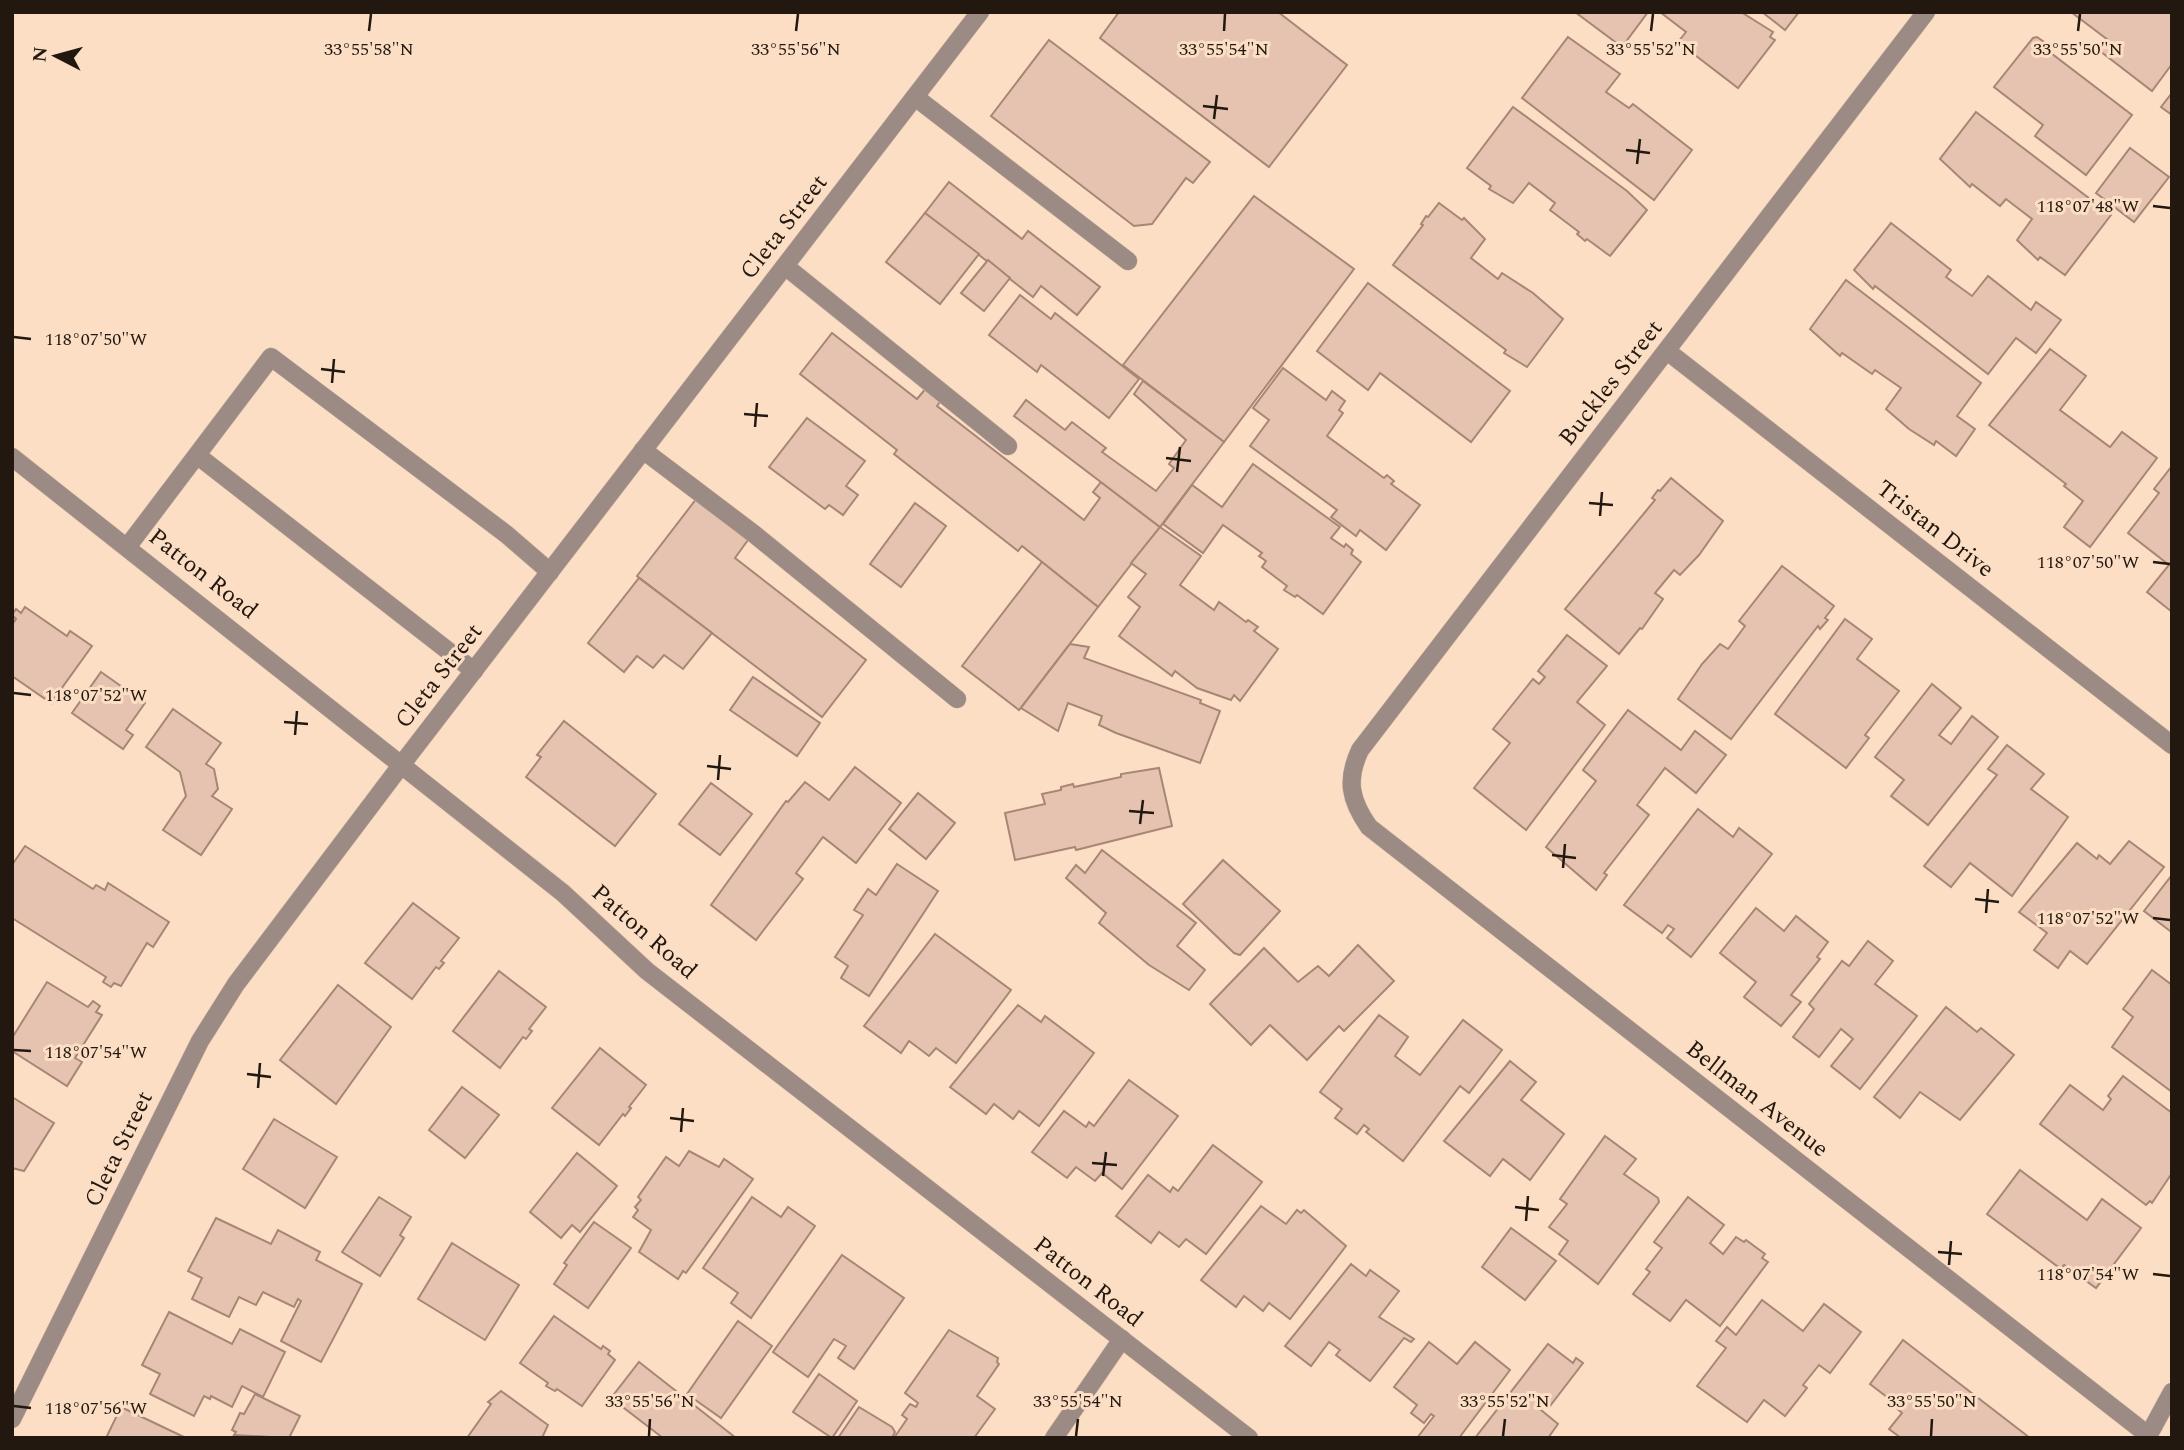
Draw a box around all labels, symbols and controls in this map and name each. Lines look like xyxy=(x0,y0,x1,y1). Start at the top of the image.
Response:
north arrow xyxy=(21,21,91,91)
text: 33°55'58"N xyxy=(324,36,414,63)
text: 33°55'56"N xyxy=(751,36,841,63)
text: 33°55'54"N xyxy=(1179,36,1269,63)
text: 33°55'52"N xyxy=(1606,36,1696,63)
text: 33°55'50"N xyxy=(2033,36,2123,63)
text: N xyxy=(25,45,56,64)
street label: Cleta Street xyxy=(731,167,837,287)
text: 118°07'48"W xyxy=(2037,193,2139,220)
street label: Buckles Street xyxy=(1550,312,1672,454)
text: 118°07'50"W xyxy=(45,326,147,353)
street label: Tristan Drive xyxy=(1868,471,2002,587)
street label: Patton Road xyxy=(140,520,266,628)
text: 118°07'50"W xyxy=(2037,549,2139,576)
street label: Cleta Street xyxy=(386,616,492,736)
text: 118°07'52"W xyxy=(45,682,147,709)
street label: Patton Road xyxy=(583,876,705,988)
text: 118°07'52"W xyxy=(2037,905,2139,932)
street label: Bellman Avenue xyxy=(1678,1031,1836,1167)
text: 118°07'54"W xyxy=(45,1039,147,1066)
street label: Cleta Street xyxy=(75,1085,163,1213)
street label: Patton Road xyxy=(1025,1228,1151,1336)
text: 118°07'54"W xyxy=(2037,1261,2139,1288)
text: 33°55'56"N xyxy=(605,1388,695,1415)
text: 33°55'54"N xyxy=(1033,1388,1123,1415)
text: 33°55'52"N xyxy=(1460,1388,1550,1415)
text: 33°55'50"N xyxy=(1887,1388,1977,1415)
text: 118°07'56"W xyxy=(45,1395,147,1422)

